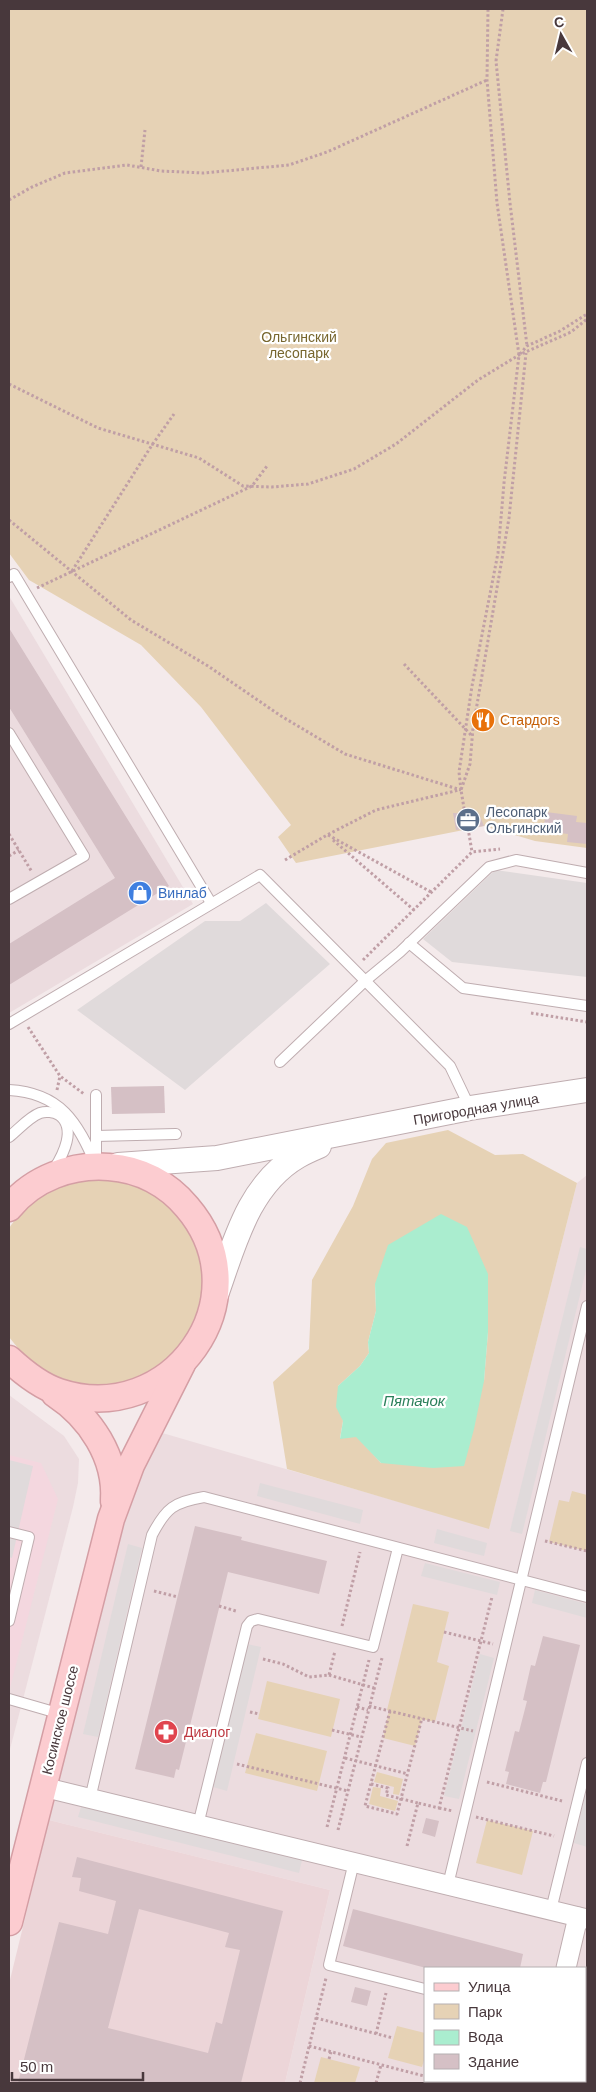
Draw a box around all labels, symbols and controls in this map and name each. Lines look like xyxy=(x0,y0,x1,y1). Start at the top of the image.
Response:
north arrow xyxy=(536,10,586,60)
text: С xyxy=(553,13,565,31)
park label: Ольгинский лесопарк xyxy=(261,329,337,361)
restaurant icon: Стардогs xyxy=(470,707,496,733)
place label: Стардогs xyxy=(500,712,560,728)
place label: Лесопарк Ольгинский xyxy=(486,804,562,836)
office icon: Лесопарк Ольгинский xyxy=(455,807,481,833)
shop icon: Винлаб xyxy=(127,880,153,906)
place label: Винлаб xyxy=(158,885,207,901)
street label: Пригородная улица xyxy=(412,1090,540,1128)
water label: Пятачок xyxy=(383,1392,446,1409)
street label: Косинское шоссе xyxy=(39,1664,81,1776)
pharmacy icon: Диалог xyxy=(153,1719,179,1745)
place label: Диалог xyxy=(184,1724,230,1740)
legend xyxy=(424,1967,586,2082)
text: Улица xyxy=(468,1978,511,1995)
text: Парк xyxy=(468,2003,502,2020)
text: Вода xyxy=(468,2028,504,2045)
scale bar xyxy=(12,2050,144,2082)
text: Здание xyxy=(468,2053,519,2070)
text: 50 m xyxy=(20,2058,53,2075)

